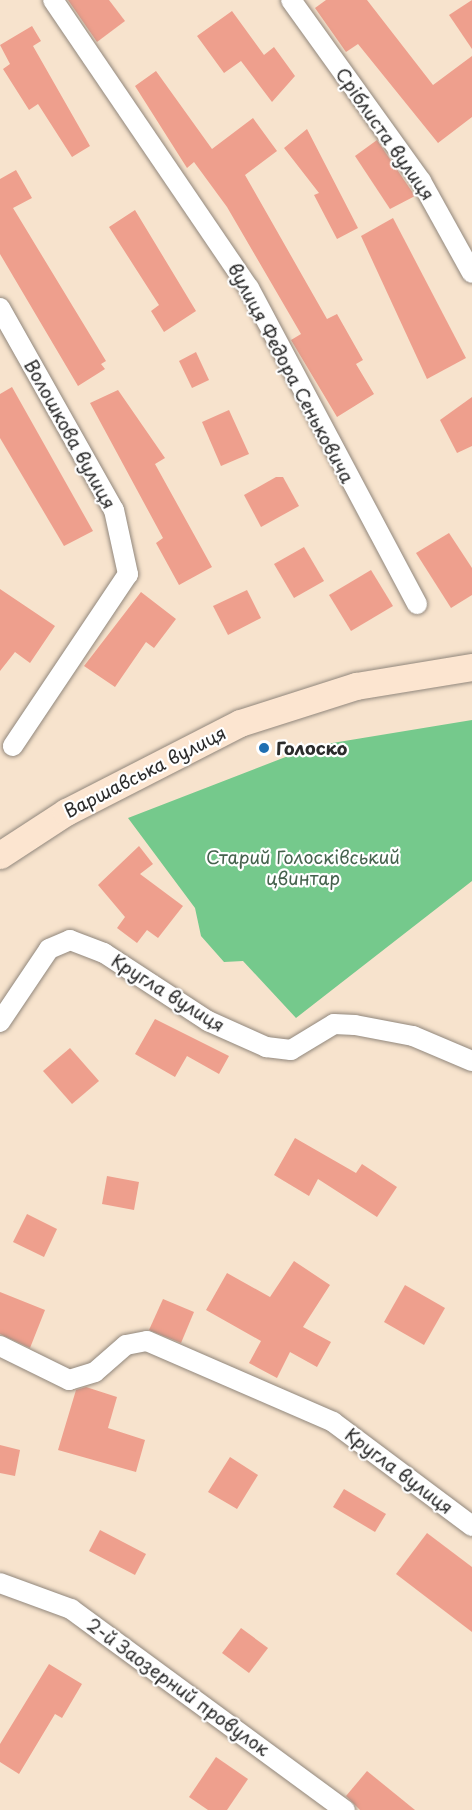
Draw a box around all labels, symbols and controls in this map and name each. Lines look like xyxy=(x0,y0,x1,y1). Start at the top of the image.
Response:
street label: Сріблиста вулиця xyxy=(331,63,439,205)
street label: вулиця Федора Сеньковича xyxy=(224,259,358,487)
street label: Волошкова вулиця xyxy=(20,355,120,513)
street label: Варшавська вулиця xyxy=(60,722,230,822)
place label: Голоско xyxy=(276,737,347,759)
marker: Голоско xyxy=(257,741,271,755)
park label: Старий Голосківський цвинтар xyxy=(206,847,400,890)
street label: Кругла вулиця xyxy=(107,950,229,1036)
street label: Кругла вулиця xyxy=(341,1423,457,1519)
street label: 2-й Заозерний провулок xyxy=(82,1613,274,1761)

